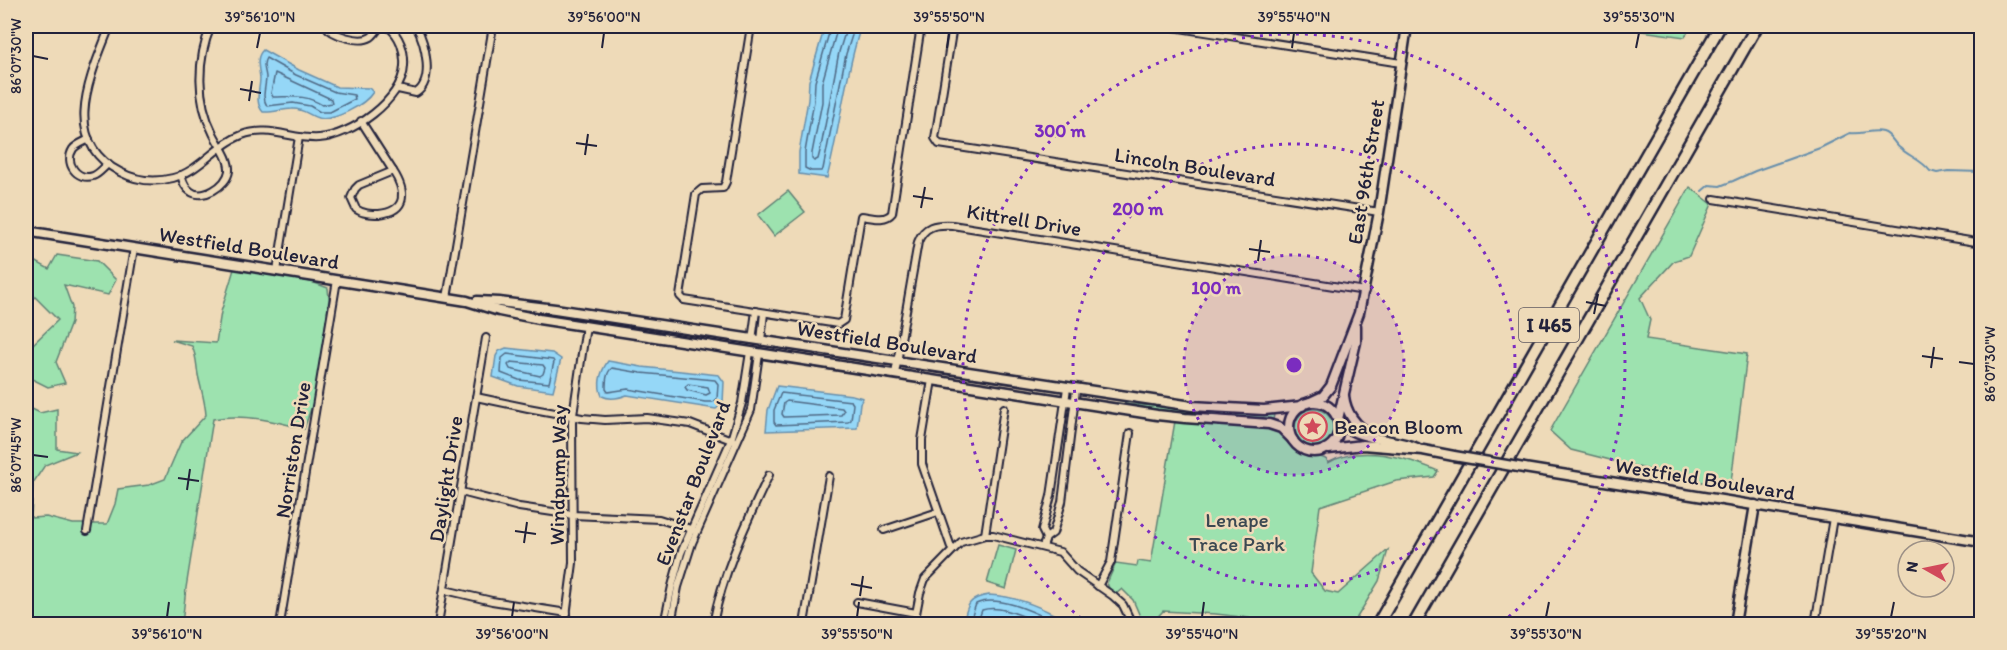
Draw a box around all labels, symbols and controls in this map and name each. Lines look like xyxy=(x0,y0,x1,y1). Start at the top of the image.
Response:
text: 39°56'10"N xyxy=(225,8,295,26)
text: 39°56'00"N xyxy=(567,8,641,26)
text: 39°55'50"N xyxy=(913,8,985,26)
text: 39°55'40"N xyxy=(1258,8,1330,26)
text: 39°55'30"N xyxy=(1603,8,1675,26)
text: 86°07'30"W xyxy=(7,18,25,94)
street label: East 96th Street xyxy=(1342,98,1389,246)
text: 300 m xyxy=(1034,120,1086,142)
street label: Lincoln Boulevard xyxy=(1113,141,1277,192)
street label: Kittrell Drive xyxy=(965,198,1083,241)
text: 200 m xyxy=(1113,198,1164,220)
street label: Westfield Boulevard xyxy=(157,221,341,274)
text: 100 m xyxy=(1191,277,1242,299)
road number: I 465 xyxy=(1519,308,1579,342)
street label: Westfield Boulevard xyxy=(795,315,979,368)
text: 86°07'30"W xyxy=(1981,326,1999,402)
centre of rings xyxy=(1284,355,1304,375)
street label: Norriston Drive xyxy=(269,380,316,520)
street label: Evenstar Boulevard xyxy=(650,396,736,569)
street label: Windpump Way xyxy=(544,404,571,545)
place icon: Beacon Bloom xyxy=(1297,411,1329,443)
street label: Daylight Drive xyxy=(423,414,468,544)
place label: Beacon Bloom xyxy=(1334,414,1463,439)
text: 86°07'45"W xyxy=(7,417,25,493)
street label: Westfield Boulevard xyxy=(1613,452,1797,505)
park label: Lenape Trace Park xyxy=(1189,507,1285,556)
north arrow xyxy=(1896,539,1956,599)
text: N xyxy=(1901,560,1922,574)
text: 39°56'10"N xyxy=(132,625,202,643)
text: 39°56'00"N xyxy=(475,625,549,643)
text: 39°55'50"N xyxy=(821,625,893,643)
text: 39°55'40"N xyxy=(1166,625,1238,643)
text: 39°55'30"N xyxy=(1510,625,1582,643)
text: 39°55'20"N xyxy=(1855,625,1927,643)

